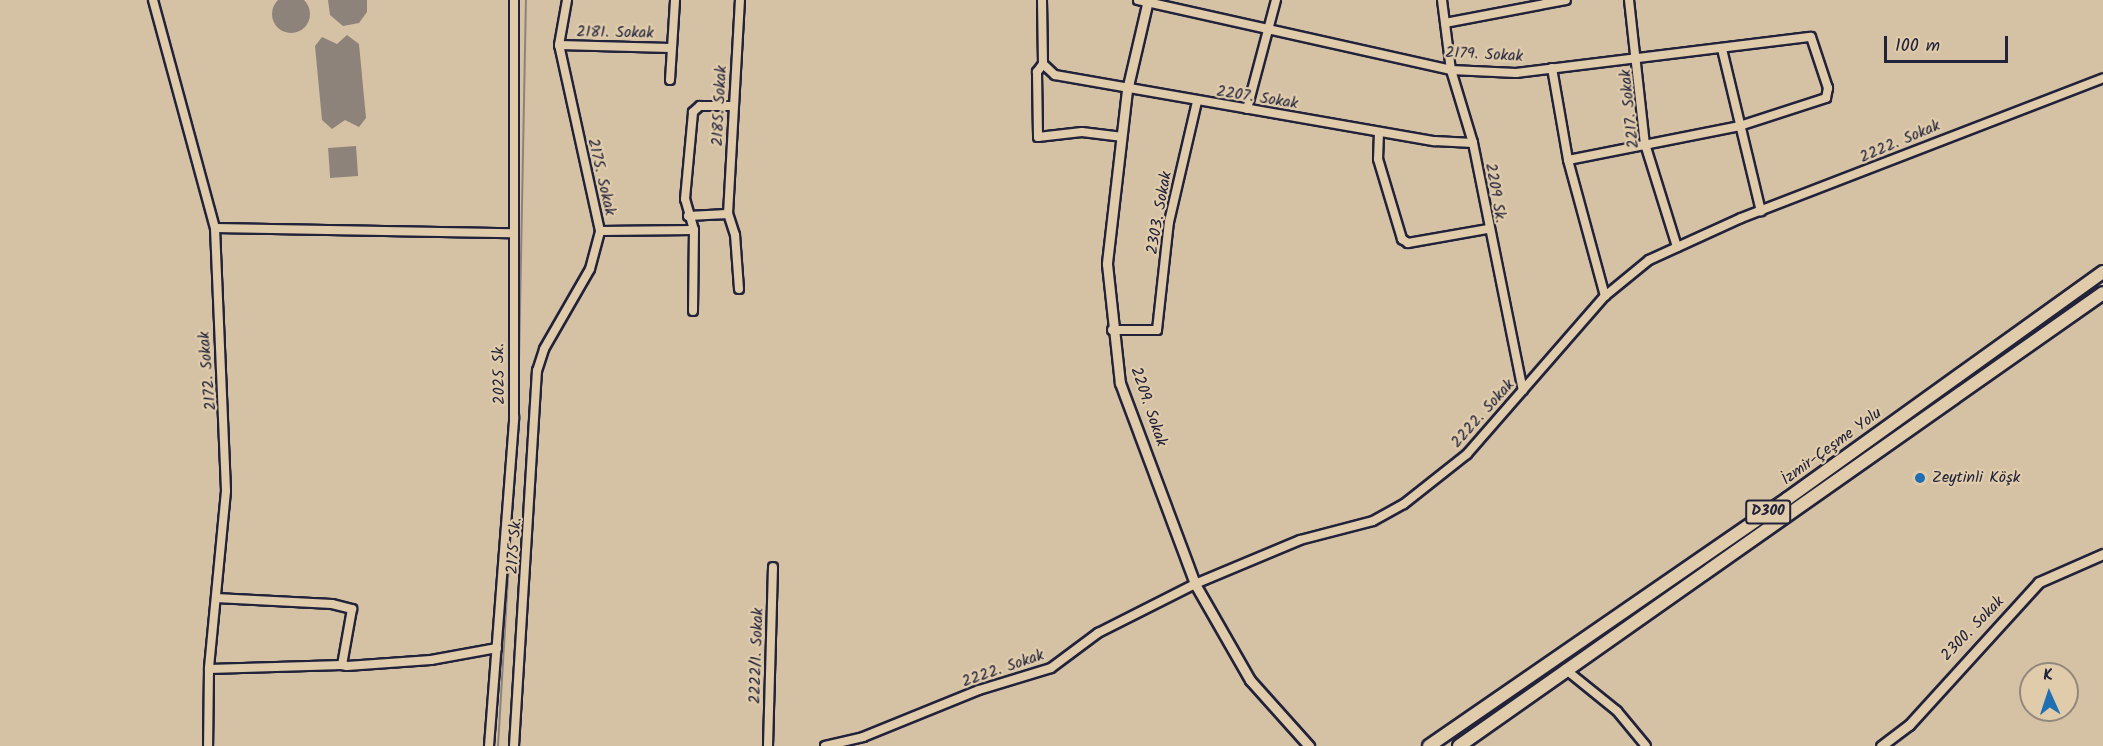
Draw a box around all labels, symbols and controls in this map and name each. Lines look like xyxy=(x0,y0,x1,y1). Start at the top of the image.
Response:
street label: 2181. Sokak xyxy=(576,23,654,43)
scale bar xyxy=(1887,24,2012,62)
text: 100 m xyxy=(1895,32,1940,61)
street label: 2179. Sokak xyxy=(1445,43,1523,67)
street label: 2185. Sokak xyxy=(708,65,732,147)
street label: 2217. Sokak xyxy=(1616,68,1644,150)
street label: 2207. Sokak xyxy=(1215,82,1299,114)
street label: 2222. Sokak xyxy=(1857,116,1943,168)
street label: 2175. Sokak xyxy=(583,136,619,218)
street label: 2209 Sk. xyxy=(1480,161,1510,225)
street label: 2303. Sokak xyxy=(1143,170,1177,256)
street label: 2172. Sokak xyxy=(195,331,221,411)
street label: 2025 Sk. xyxy=(490,343,510,405)
street label: 2209. Sokak xyxy=(1125,365,1171,449)
street label: 2222. Sokak xyxy=(1447,376,1519,452)
street label: İzmir-Çeşme Yolu xyxy=(1778,404,1886,490)
place label: Zeytinli Köşk xyxy=(1932,468,2020,488)
marker: Zeytinli Köşk xyxy=(1913,471,1927,485)
road number: D300 xyxy=(1744,500,1792,524)
street label: 2175 Sk. xyxy=(503,517,527,575)
street label: 2300. Sokak xyxy=(1937,593,2009,665)
street label: 2222/1. Sokak xyxy=(746,608,768,704)
street label: 2222. Sokak xyxy=(959,646,1047,692)
north arrow xyxy=(2019,662,2079,722)
text: K xyxy=(2043,663,2054,688)

